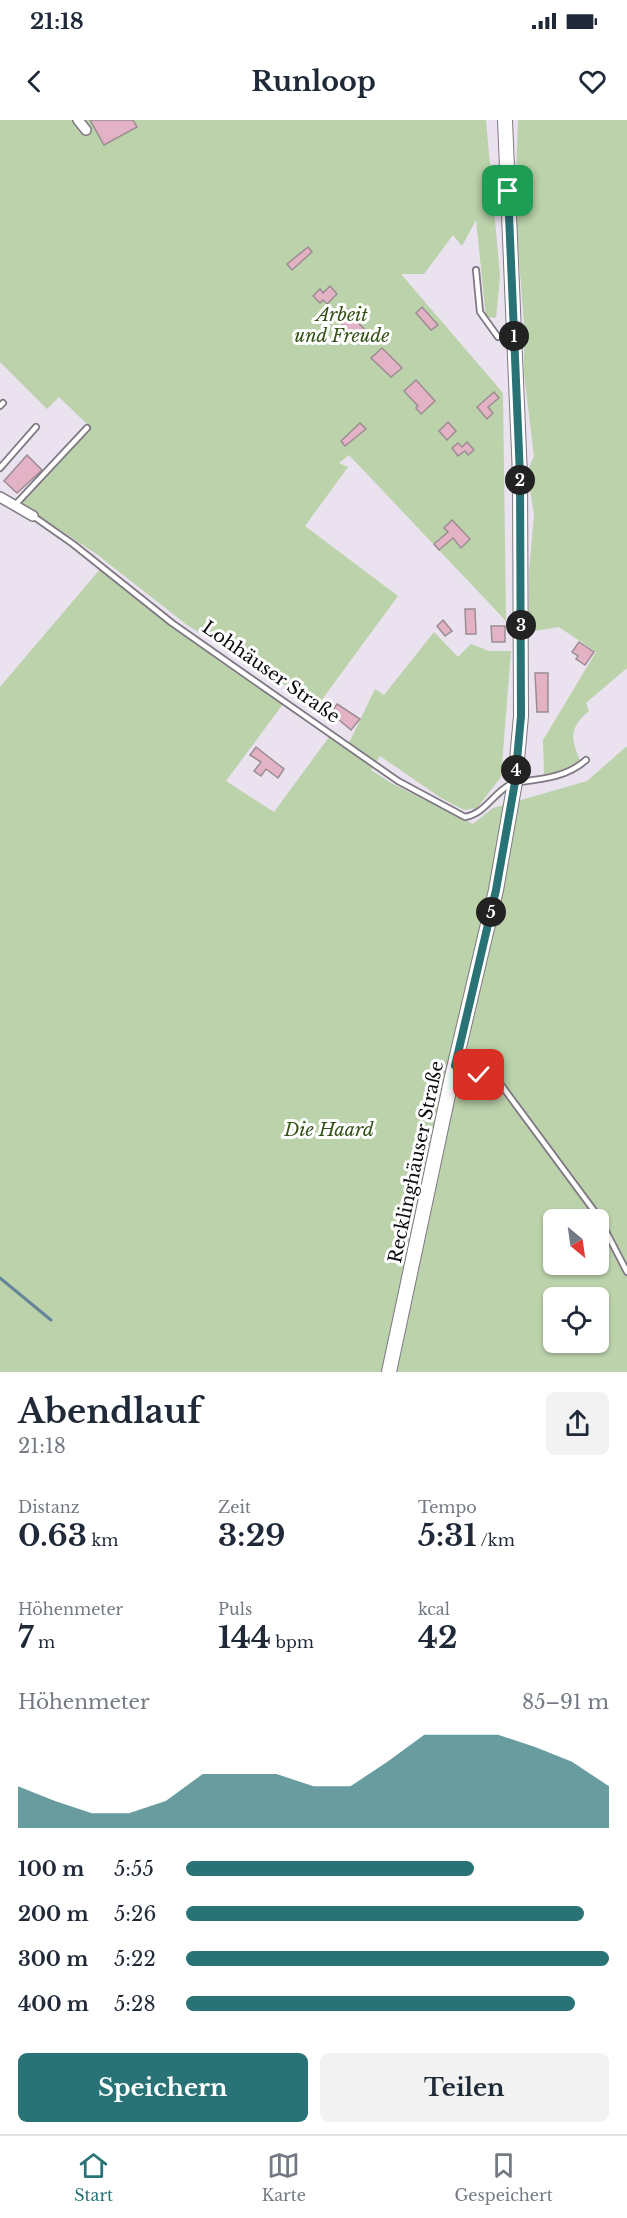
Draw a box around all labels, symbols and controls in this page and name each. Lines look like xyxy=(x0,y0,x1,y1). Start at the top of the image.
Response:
text: 21:18 xyxy=(30,8,84,35)
icon: back xyxy=(18,65,51,98)
text: Runloop xyxy=(251,65,376,98)
icon: heart xyxy=(576,65,609,98)
pin xyxy=(482,165,533,216)
icon: arrive xyxy=(491,174,524,207)
park label: Arbeit und Freude xyxy=(295,304,389,347)
pin: 1 xyxy=(499,321,529,351)
text: 1 xyxy=(511,326,517,346)
pin: 2 xyxy=(505,465,535,495)
text: 2 xyxy=(515,470,525,490)
pin: 3 xyxy=(506,610,536,640)
text: 3 xyxy=(516,615,526,635)
street label: Lohhäuser Straße xyxy=(198,616,344,728)
pin: 4 xyxy=(501,755,531,785)
text: 4 xyxy=(511,760,521,780)
pin: 5 xyxy=(476,897,506,927)
text: 5 xyxy=(486,902,496,922)
pin xyxy=(453,1049,504,1100)
icon: check xyxy=(462,1058,495,1091)
street label: Recklinghäuser Straße xyxy=(384,1059,448,1265)
park label: Die Haard xyxy=(283,1119,374,1141)
north arrow xyxy=(543,1209,609,1275)
map controls xyxy=(543,1209,609,1353)
button: locate xyxy=(543,1287,609,1353)
text: Abendlauf xyxy=(18,1391,202,1432)
button: share xyxy=(546,1392,609,1455)
text: 21:18 xyxy=(18,1434,66,1458)
text: Distanz xyxy=(18,1497,80,1517)
text: Zeit xyxy=(218,1497,251,1517)
text: Tempo xyxy=(418,1497,477,1517)
text: 0.63 xyxy=(18,1517,87,1554)
text: 3:29 xyxy=(218,1517,285,1554)
text: 5:31 xyxy=(418,1517,477,1554)
text: km xyxy=(87,1530,118,1550)
text: /km xyxy=(477,1530,515,1550)
text: Höhenmeter xyxy=(18,1599,123,1619)
text: Puls xyxy=(218,1599,252,1619)
text: kcal xyxy=(418,1599,450,1619)
text: 7 xyxy=(18,1619,33,1656)
text: 144 xyxy=(218,1619,271,1656)
text: 42 xyxy=(418,1619,457,1656)
text: m xyxy=(33,1632,55,1652)
text: bpm xyxy=(271,1632,314,1652)
text: Höhenmeter xyxy=(18,1690,150,1714)
text: 85–91 m xyxy=(522,1690,609,1714)
text: 100 m xyxy=(18,1857,84,1881)
text: 5:55 xyxy=(114,1857,154,1881)
text: 200 m xyxy=(18,1902,89,1926)
text: 5:26 xyxy=(114,1902,156,1926)
text: 300 m xyxy=(18,1947,88,1971)
text: 5:22 xyxy=(114,1947,156,1971)
text: 400 m xyxy=(18,1992,89,2016)
text: 5:28 xyxy=(114,1992,156,2016)
button: Speichern xyxy=(18,2053,308,2122)
button: Teilen xyxy=(320,2053,609,2122)
tab: Start xyxy=(74,2149,113,2205)
tab: Karte xyxy=(262,2149,306,2205)
tab: Gespeichert xyxy=(454,2149,553,2205)

